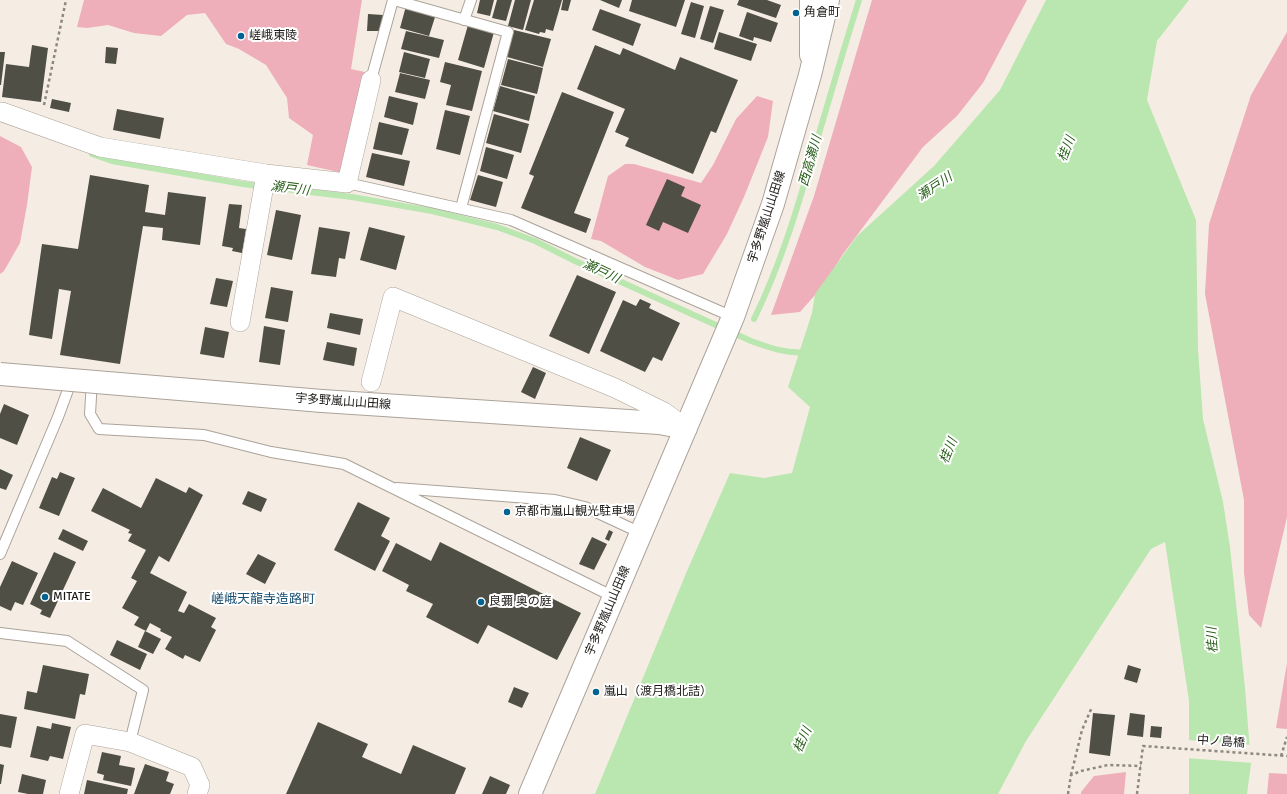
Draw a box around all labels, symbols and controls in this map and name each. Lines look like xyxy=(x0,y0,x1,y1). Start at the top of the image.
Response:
place label: 角倉町 xyxy=(804,6,840,20)
marker: 角倉町 xyxy=(791,8,801,18)
place label: 嵯峨東陵 xyxy=(249,29,297,43)
marker: 嵯峨東陵 xyxy=(236,31,246,41)
water label: 西高瀬川 xyxy=(796,134,826,188)
water label: 桂川 xyxy=(1055,134,1079,164)
street label: 宇多野嵐山山田線 xyxy=(745,169,789,265)
water label: 瀬戸川 xyxy=(914,170,956,204)
water label: 瀬戸川 xyxy=(270,179,310,199)
water label: 瀬戸川 xyxy=(580,257,622,287)
street label: 宇多野嵐山山田線 xyxy=(295,391,391,413)
water label: 桂川 xyxy=(937,436,961,466)
place label: 京都市嵐山観光駐車場 xyxy=(515,505,635,519)
marker: 京都市嵐山観光駐車場 xyxy=(502,507,512,517)
street label: 宇多野嵐山山田線 xyxy=(583,564,633,658)
place label: MITATE xyxy=(53,590,91,604)
marker: MITATE xyxy=(40,592,50,602)
district label: 嵯峨天龍寺造路町 xyxy=(211,592,315,608)
place label: 良彌 奥の庭 xyxy=(489,595,552,609)
marker: 良彌 奥の庭 xyxy=(476,597,486,607)
water label: 桂川 xyxy=(1204,626,1222,654)
place label: 嵐山（渡月橋北詰） xyxy=(604,685,712,699)
marker: 嵐山（渡月橋北詰） xyxy=(591,687,601,697)
water label: 桂川 xyxy=(791,725,815,755)
street label: 中ノ島橋 xyxy=(1197,733,1245,751)

